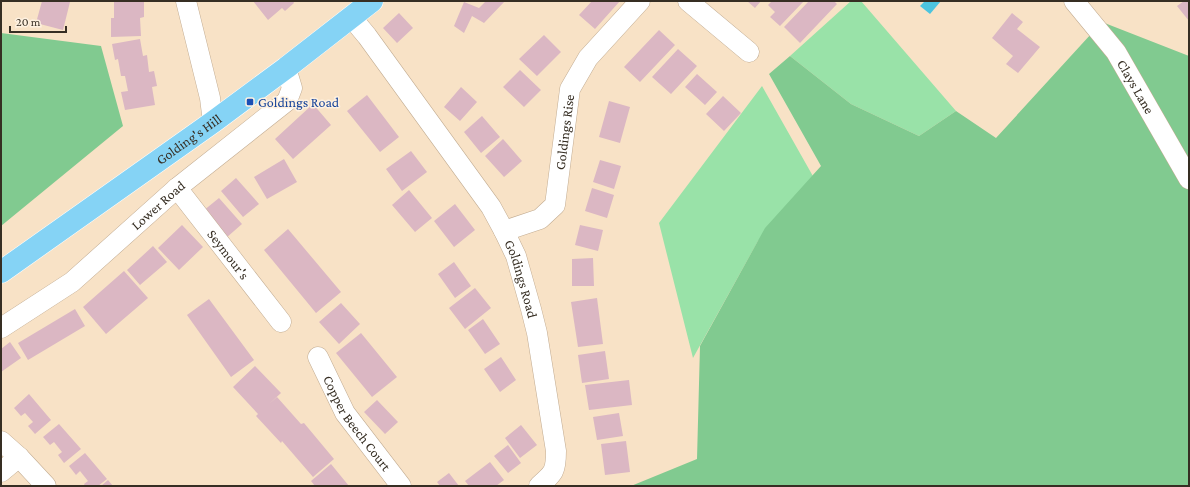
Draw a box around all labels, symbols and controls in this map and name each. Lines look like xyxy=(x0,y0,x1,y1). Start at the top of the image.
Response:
scale bar xyxy=(10,8,66,34)
text: 20 m xyxy=(16,15,41,29)
street label: Clays Lane xyxy=(1114,57,1158,117)
street label: Goldings Rise xyxy=(552,93,577,171)
place label: Goldings Road xyxy=(258,94,340,110)
marker: Goldings Road xyxy=(245,97,255,107)
street label: Golding's Hill xyxy=(153,110,225,168)
street label: Lower Road xyxy=(128,177,188,233)
street label: Seymour's xyxy=(204,226,253,282)
street label: Goldings Road xyxy=(501,237,541,320)
street label: Copper Beech Court xyxy=(320,373,395,474)

